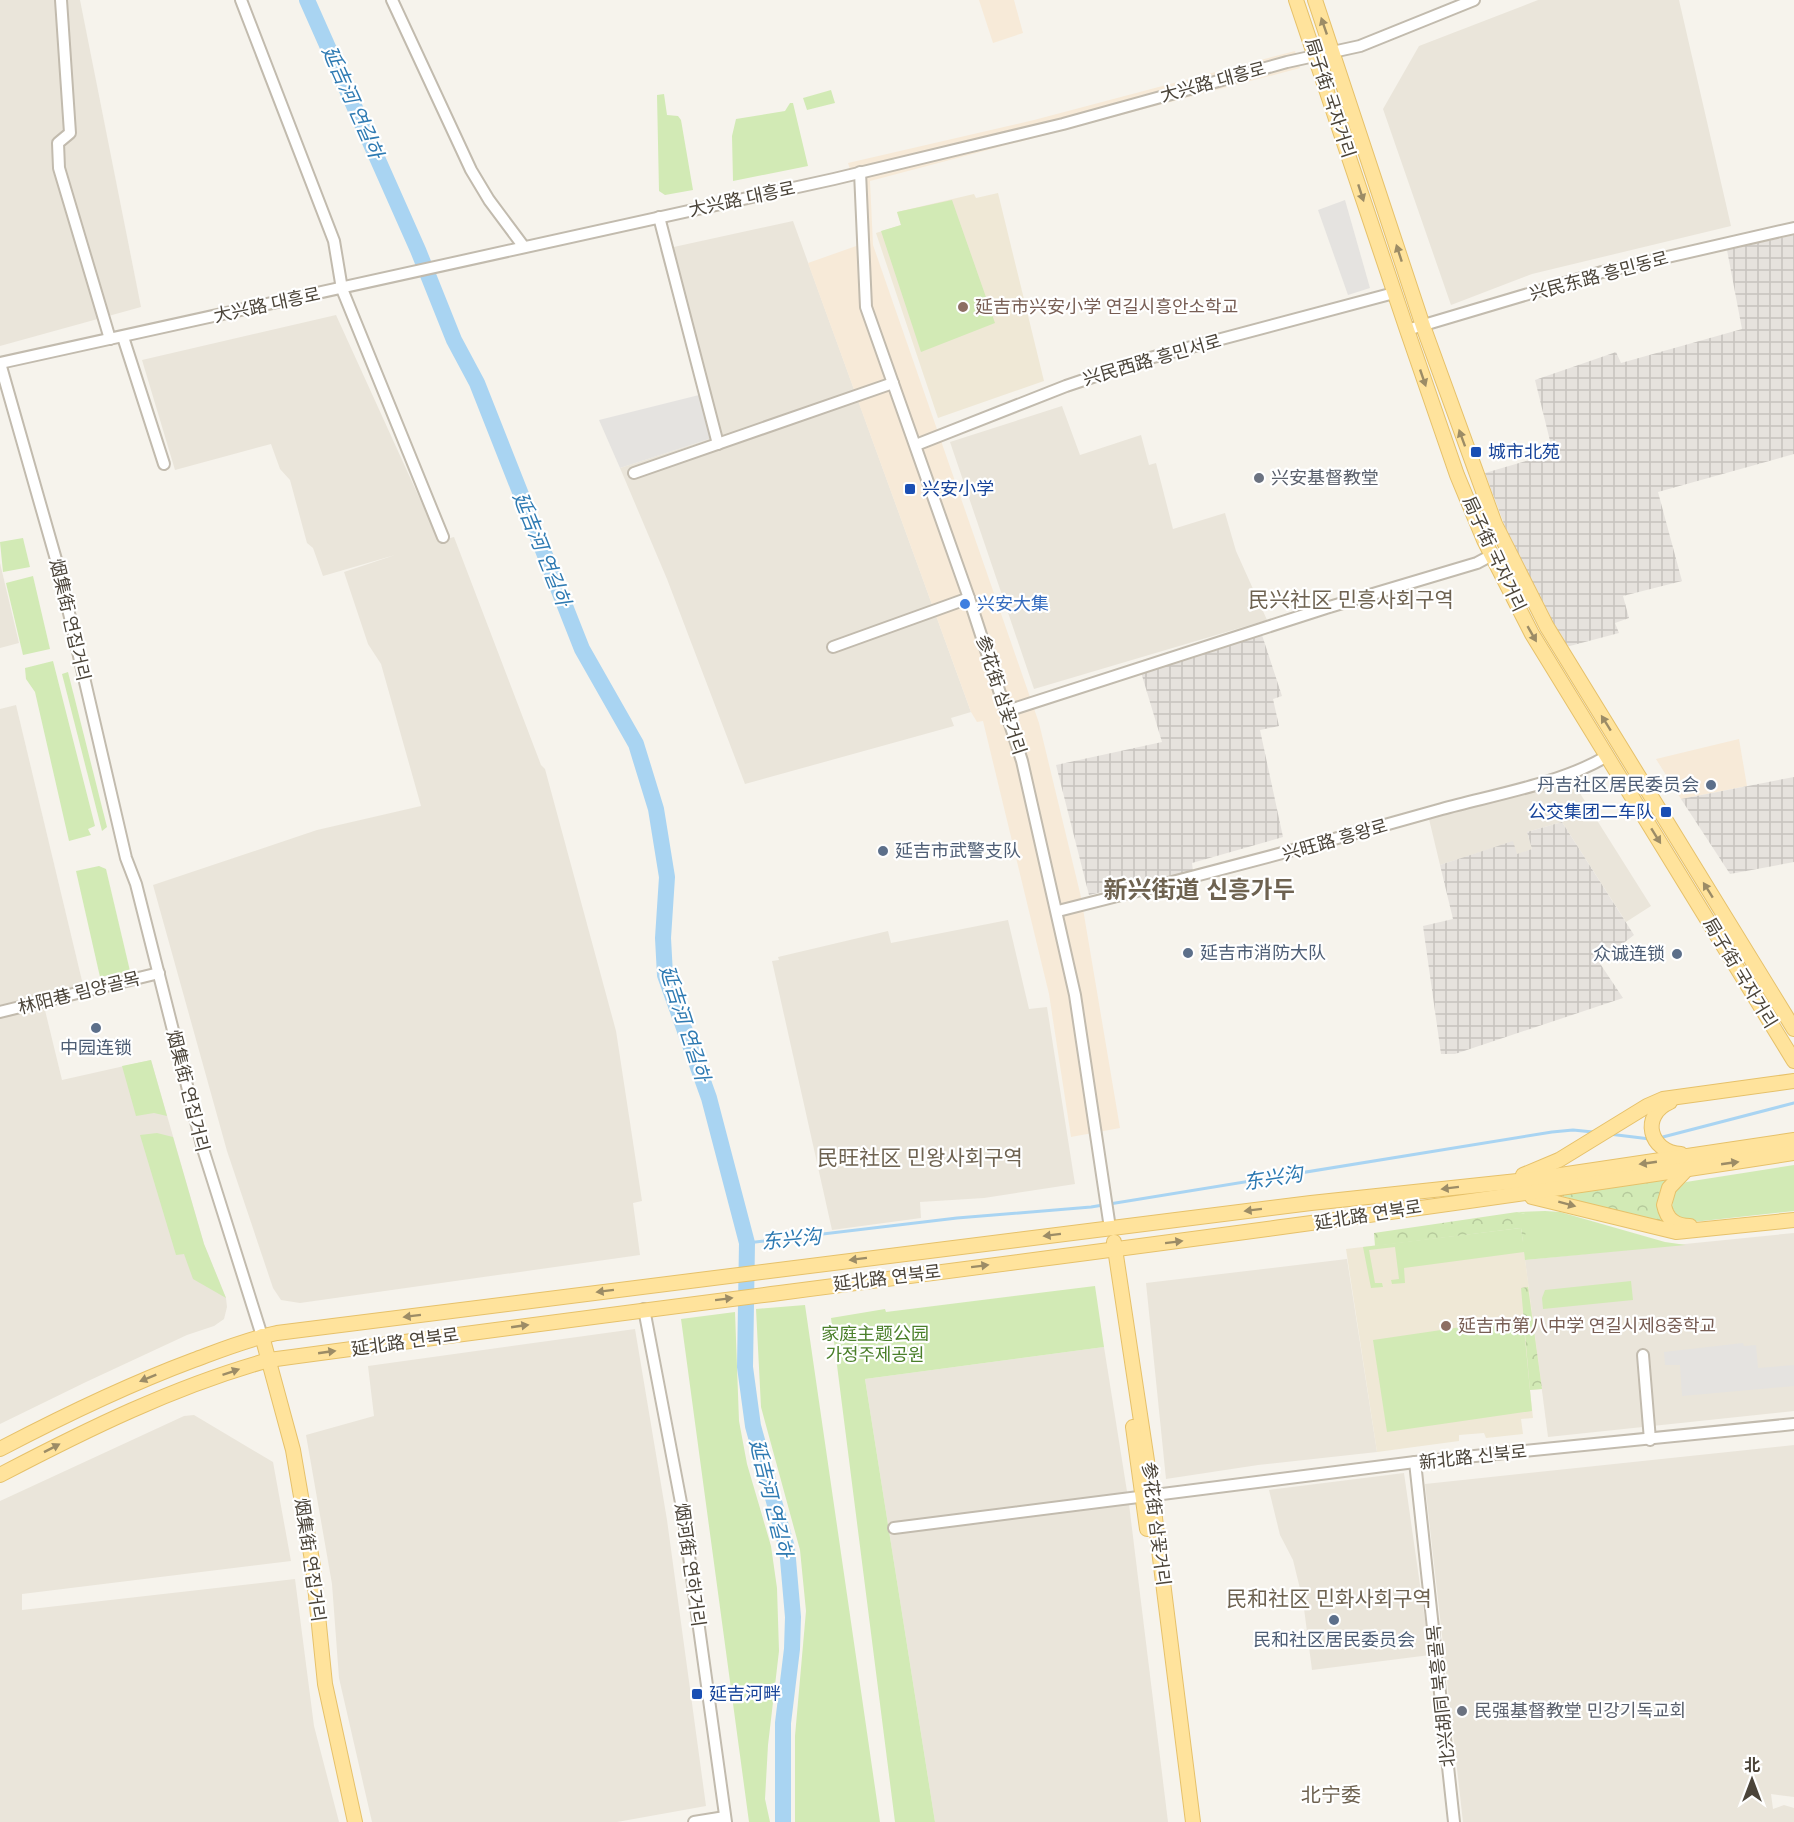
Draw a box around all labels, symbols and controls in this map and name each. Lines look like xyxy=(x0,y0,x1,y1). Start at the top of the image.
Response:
one-way arrow xyxy=(1319,17,1329,35)
street label: 局子街 국자거리 xyxy=(1300,35,1360,161)
water label: 延吉河 연길하 xyxy=(318,42,390,164)
street label: 大兴路 대흥로 xyxy=(1158,57,1268,107)
street label: 大兴路 대흥로 xyxy=(687,177,797,221)
one-way arrow xyxy=(1357,184,1367,202)
one-way arrow xyxy=(1394,244,1403,262)
street label: 兴民东路 흥민동로 xyxy=(1527,247,1671,305)
street label: 大兴路 대흥로 xyxy=(212,283,322,327)
place label: 延吉市兴安小学 연길시흥안소학교 xyxy=(975,296,1238,318)
marker: 延吉市兴安小学 연길시흥안소학교 xyxy=(956,300,970,314)
street label: 兴民西路 흥민서로 xyxy=(1080,330,1224,390)
one-way arrow xyxy=(1419,369,1429,387)
one-way arrow xyxy=(1457,428,1467,446)
place label: 城市北苑 xyxy=(1488,441,1560,463)
marker: 城市北苑 xyxy=(1469,445,1483,459)
place label: 兴安基督教堂 xyxy=(1271,467,1379,489)
marker: 兴安基督教堂 xyxy=(1252,471,1266,485)
place label: 兴安小学 xyxy=(922,478,994,500)
marker: 兴安小学 xyxy=(903,482,917,496)
water label: 延吉河 연길하 xyxy=(508,489,577,612)
street label: 局子街 국자거리 xyxy=(1458,493,1530,615)
street label: 烟集街 연집거리 xyxy=(45,557,95,683)
district label: 民兴社区 민흥사회구역 xyxy=(1248,587,1454,612)
place label: 兴安大集 xyxy=(977,593,1049,615)
marker: 兴安大集 xyxy=(958,597,972,611)
one-way arrow xyxy=(1527,626,1538,642)
street label: 参花街 삼꽃거리 xyxy=(971,632,1031,758)
one-way arrow xyxy=(1601,715,1612,731)
place label: 丹吉社区居民委员会 xyxy=(1537,774,1699,796)
marker: 丹吉社区居民委员会 xyxy=(1704,778,1718,792)
place label: 公交集团二车队 xyxy=(1528,801,1654,823)
marker: 公交集团二车队 xyxy=(1659,805,1673,819)
street label: 兴旺路 흥왕로 xyxy=(1280,814,1390,866)
one-way arrow xyxy=(1651,828,1662,844)
place label: 延吉市武警支队 xyxy=(895,840,1021,862)
marker: 延吉市武警支队 xyxy=(876,844,890,858)
district label: 新兴街道 신흥가두 xyxy=(1103,875,1295,904)
one-way arrow xyxy=(1703,881,1714,898)
street label: 局子街 국자거리 xyxy=(1698,914,1782,1032)
place label: 延吉市消防大队 xyxy=(1200,942,1326,964)
place label: 众诚连锁 xyxy=(1593,943,1665,965)
marker: 延吉市消防大队 xyxy=(1181,946,1195,960)
marker: 众诚连锁 xyxy=(1670,947,1684,961)
water label: 延吉河 연길하 xyxy=(655,962,716,1086)
street label: 林阳巷 림양골목 xyxy=(16,967,142,1019)
marker: 中园连锁 xyxy=(89,1021,103,1035)
street label: 烟集街 연집거리 xyxy=(162,1028,214,1154)
place label: 中园连锁 xyxy=(60,1037,132,1059)
district label: 民旺社区 민왕사회구역 xyxy=(817,1145,1023,1170)
one-way arrow xyxy=(1638,1158,1657,1167)
one-way arrow xyxy=(1721,1158,1740,1167)
water label: 东兴沟 xyxy=(1241,1161,1306,1195)
one-way arrow xyxy=(1440,1183,1459,1193)
street label: 延北路 연북로 xyxy=(1313,1196,1423,1234)
one-way arrow xyxy=(1558,1200,1576,1210)
one-way arrow xyxy=(1243,1205,1262,1215)
water label: 东兴沟 xyxy=(760,1224,824,1254)
one-way arrow xyxy=(1042,1230,1061,1240)
one-way arrow xyxy=(1165,1237,1184,1246)
one-way arrow xyxy=(849,1254,868,1263)
street label: 延北路 연북로 xyxy=(832,1260,942,1296)
one-way arrow xyxy=(970,1261,989,1271)
one-way arrow xyxy=(596,1287,615,1296)
one-way arrow xyxy=(715,1294,734,1303)
one-way arrow xyxy=(402,1311,421,1320)
place label: 延吉市第八中学 연길시제8중학교 xyxy=(1458,1315,1716,1337)
marker: 延吉市第八中学 연길시제8중학교 xyxy=(1439,1319,1453,1333)
one-way arrow xyxy=(511,1321,530,1331)
park label: 家庭主题公园 가정주제공원 xyxy=(821,1323,929,1366)
street label: 延北路 연북로 xyxy=(350,1324,460,1360)
one-way arrow xyxy=(318,1348,337,1357)
one-way arrow xyxy=(222,1366,240,1376)
one-way arrow xyxy=(139,1373,157,1383)
water label: 延吉河 연길하 xyxy=(745,1437,798,1562)
street label: 新北路 신북로 xyxy=(1418,1440,1528,1474)
one-way arrow xyxy=(43,1444,61,1454)
street label: 参花街 삼꽃거리 xyxy=(1137,1461,1175,1587)
street label: 烟集街 연집거리 xyxy=(290,1497,330,1623)
street label: 烟河街 연하거리 xyxy=(670,1502,710,1628)
district label: 民和社区 민화사회구역 xyxy=(1226,1586,1432,1611)
marker: 民和社区居民委员会 xyxy=(1327,1613,1341,1627)
street label: 北兴胡同 북흥골목 xyxy=(1423,1624,1459,1768)
place label: 民和社区居民委员会 xyxy=(1253,1629,1415,1651)
place label: 延吉河畔 xyxy=(709,1683,781,1705)
marker: 延吉河畔 xyxy=(690,1687,704,1701)
place label: 民强基督教堂 민강기독교회 xyxy=(1474,1700,1686,1722)
marker: 民强基督教堂 민강기독교회 xyxy=(1455,1704,1469,1718)
north arrow xyxy=(1722,1750,1782,1810)
text: 北 xyxy=(1744,1756,1760,1775)
district label: 北宁委 xyxy=(1301,1783,1361,1807)

